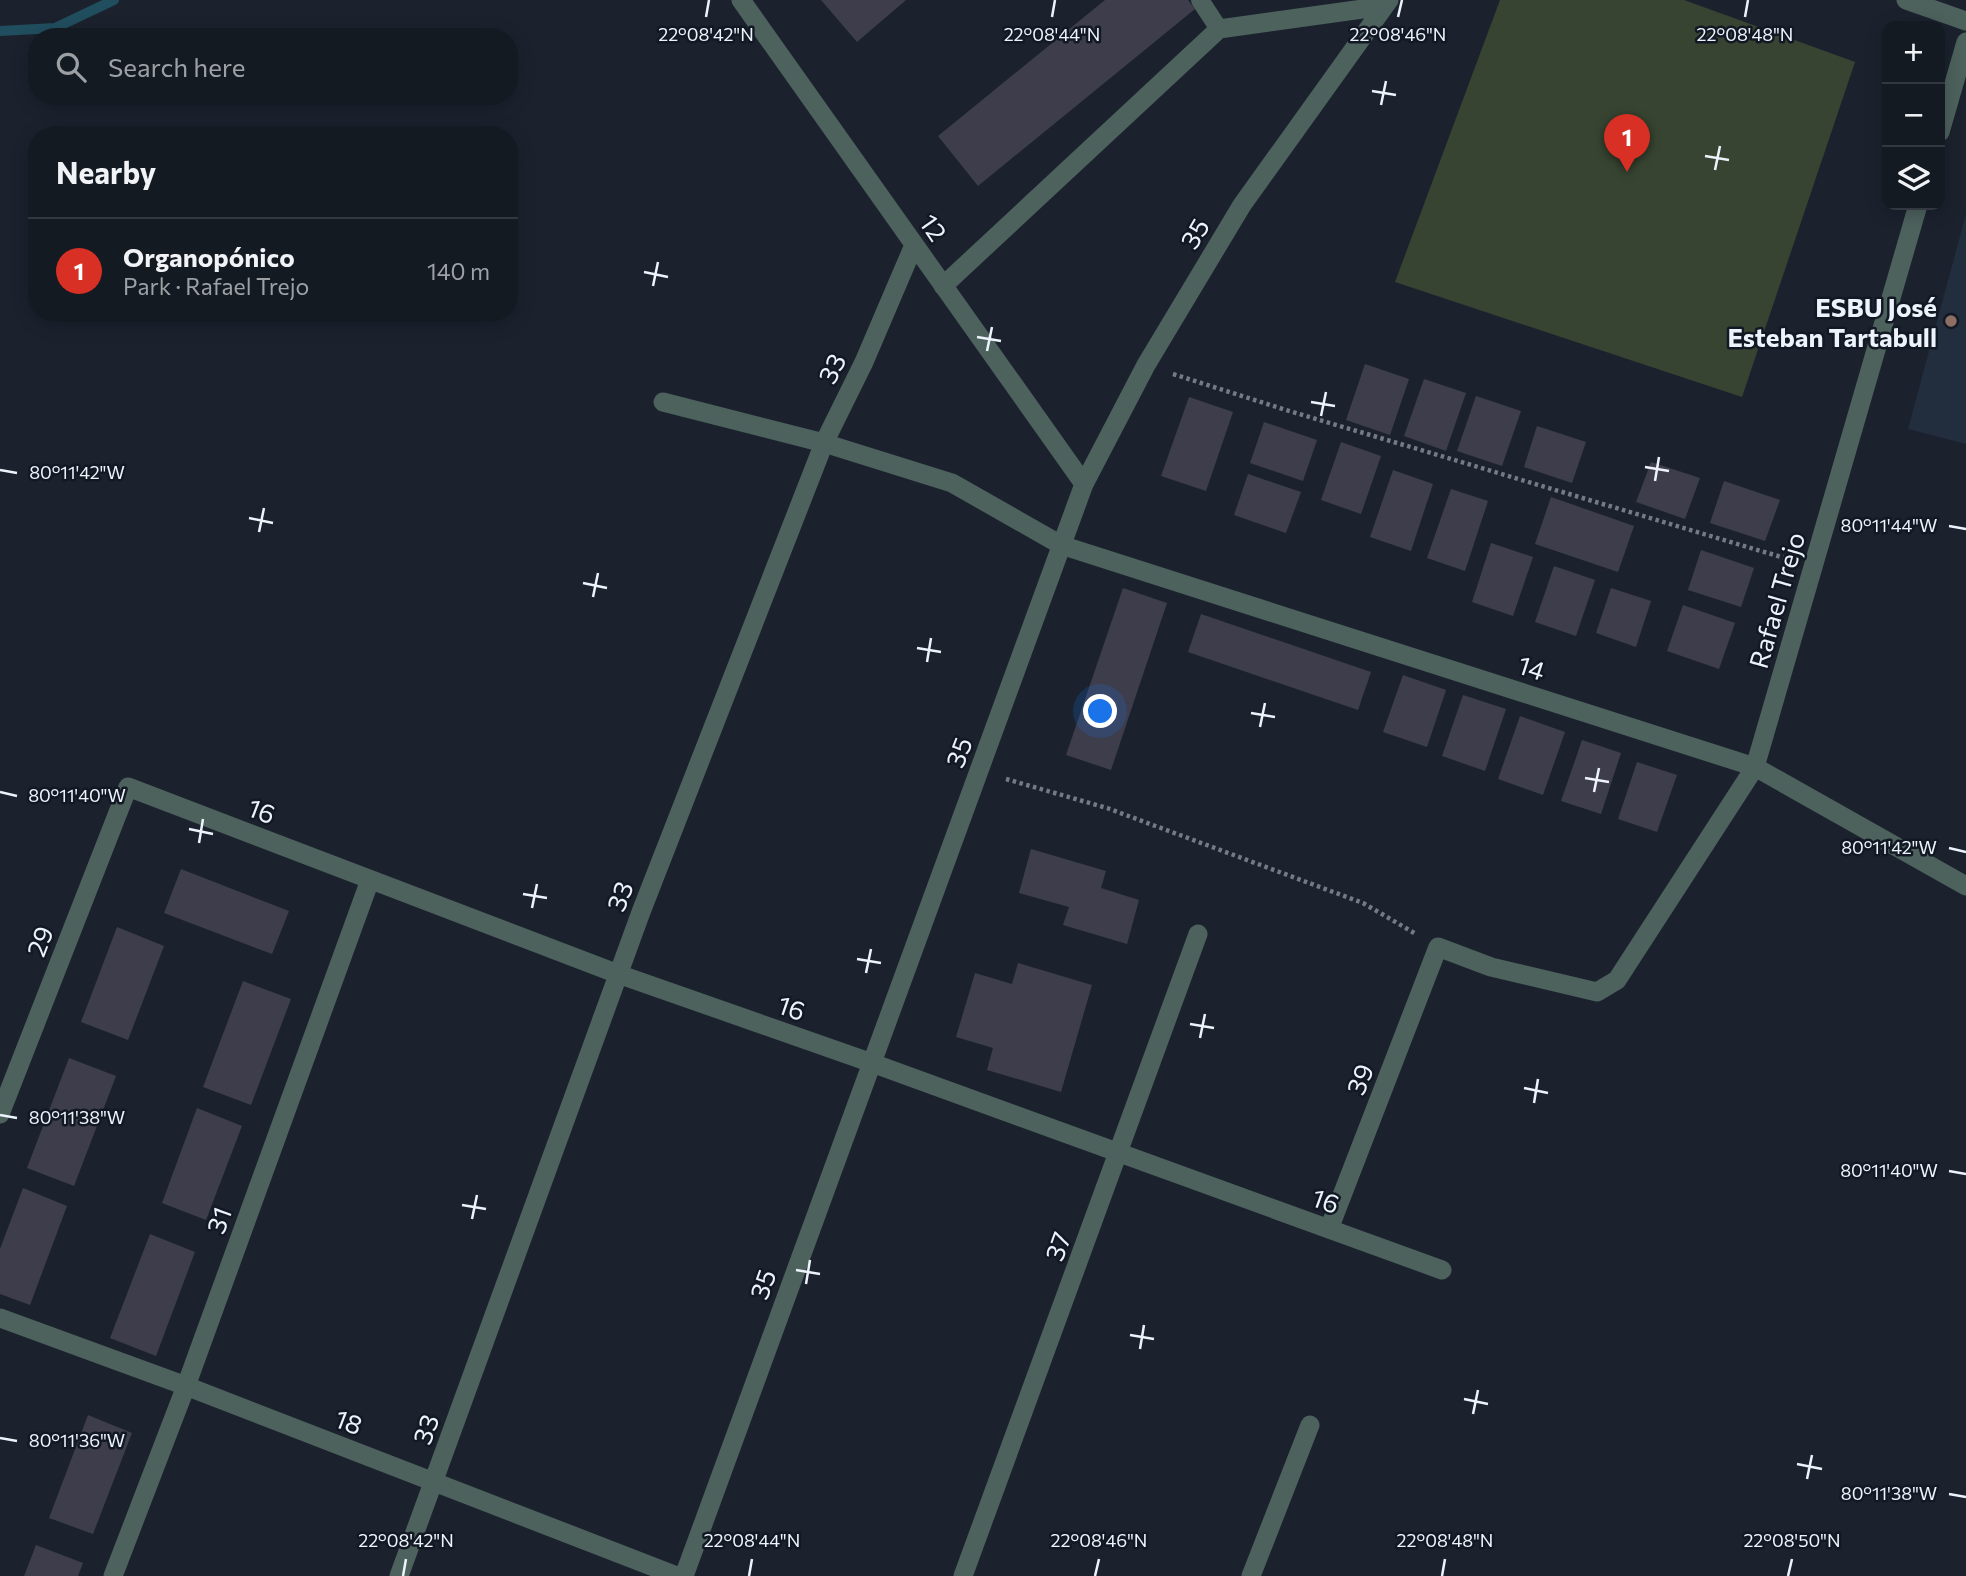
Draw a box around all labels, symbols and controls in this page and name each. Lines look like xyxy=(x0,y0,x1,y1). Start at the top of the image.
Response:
map controls xyxy=(1882,21,1945,210)
button: + xyxy=(1882,21,1945,84)
text: 22°08'42"N xyxy=(658,23,754,45)
text: 22°08'44"N xyxy=(1004,23,1100,45)
text: 22°08'46"N xyxy=(1350,23,1446,45)
text: 22°08'48"N xyxy=(1697,23,1793,45)
search box xyxy=(28,28,518,105)
icon: search xyxy=(52,48,90,86)
text: Search here xyxy=(108,51,246,82)
button: − xyxy=(1882,84,1945,147)
pin: 1 xyxy=(1604,114,1650,172)
button: layers xyxy=(1882,147,1945,210)
text: Nearby xyxy=(56,153,156,190)
street label: 12 xyxy=(914,208,954,246)
street label: 35 xyxy=(1173,212,1215,254)
text: Organopónico xyxy=(123,241,295,272)
text: 1 xyxy=(74,257,84,285)
text: 140 m xyxy=(427,257,490,285)
text: Park · Rafael Trejo xyxy=(123,272,309,300)
place label: ESBU José Esteban Tartabull xyxy=(1728,291,1937,352)
marker: ESBU José Esteban Tartabull xyxy=(1943,313,1959,329)
street label: 33 xyxy=(811,348,851,388)
text: 80°11'42"W xyxy=(29,461,125,483)
text: 80°11'44"W xyxy=(1841,514,1937,536)
street label: Rafael Trejo xyxy=(1742,528,1810,672)
street label: 14 xyxy=(1515,648,1549,686)
your location xyxy=(1083,694,1117,728)
street label: 35 xyxy=(938,733,978,771)
text: 80°11'40"W xyxy=(28,784,126,806)
street label: 16 xyxy=(244,791,280,829)
text: 80°11'42"W xyxy=(1841,836,1937,858)
street label: 33 xyxy=(599,877,639,915)
street label: 29 xyxy=(19,921,59,961)
street label: 16 xyxy=(774,988,810,1026)
street label: 39 xyxy=(1339,1059,1379,1099)
text: 80°11'38"W xyxy=(29,1106,125,1128)
text: 80°11'40"W xyxy=(1840,1159,1938,1181)
street label: 16 xyxy=(1308,1181,1344,1219)
street label: 31 xyxy=(199,1203,237,1237)
street label: 37 xyxy=(1038,1227,1076,1265)
street label: 35 xyxy=(742,1265,782,1303)
street label: 18 xyxy=(331,1402,367,1440)
street label: 33 xyxy=(405,1410,445,1448)
text: 80°11'36"W xyxy=(29,1429,125,1451)
text: 80°11'38"W xyxy=(1841,1482,1937,1504)
text: 22°08'42"N xyxy=(358,1529,454,1551)
text: 22°08'44"N xyxy=(704,1529,800,1551)
text: 22°08'46"N xyxy=(1051,1529,1147,1551)
text: 22°08'48"N xyxy=(1397,1529,1493,1551)
text: 22°08'50"N xyxy=(1743,1529,1841,1551)

